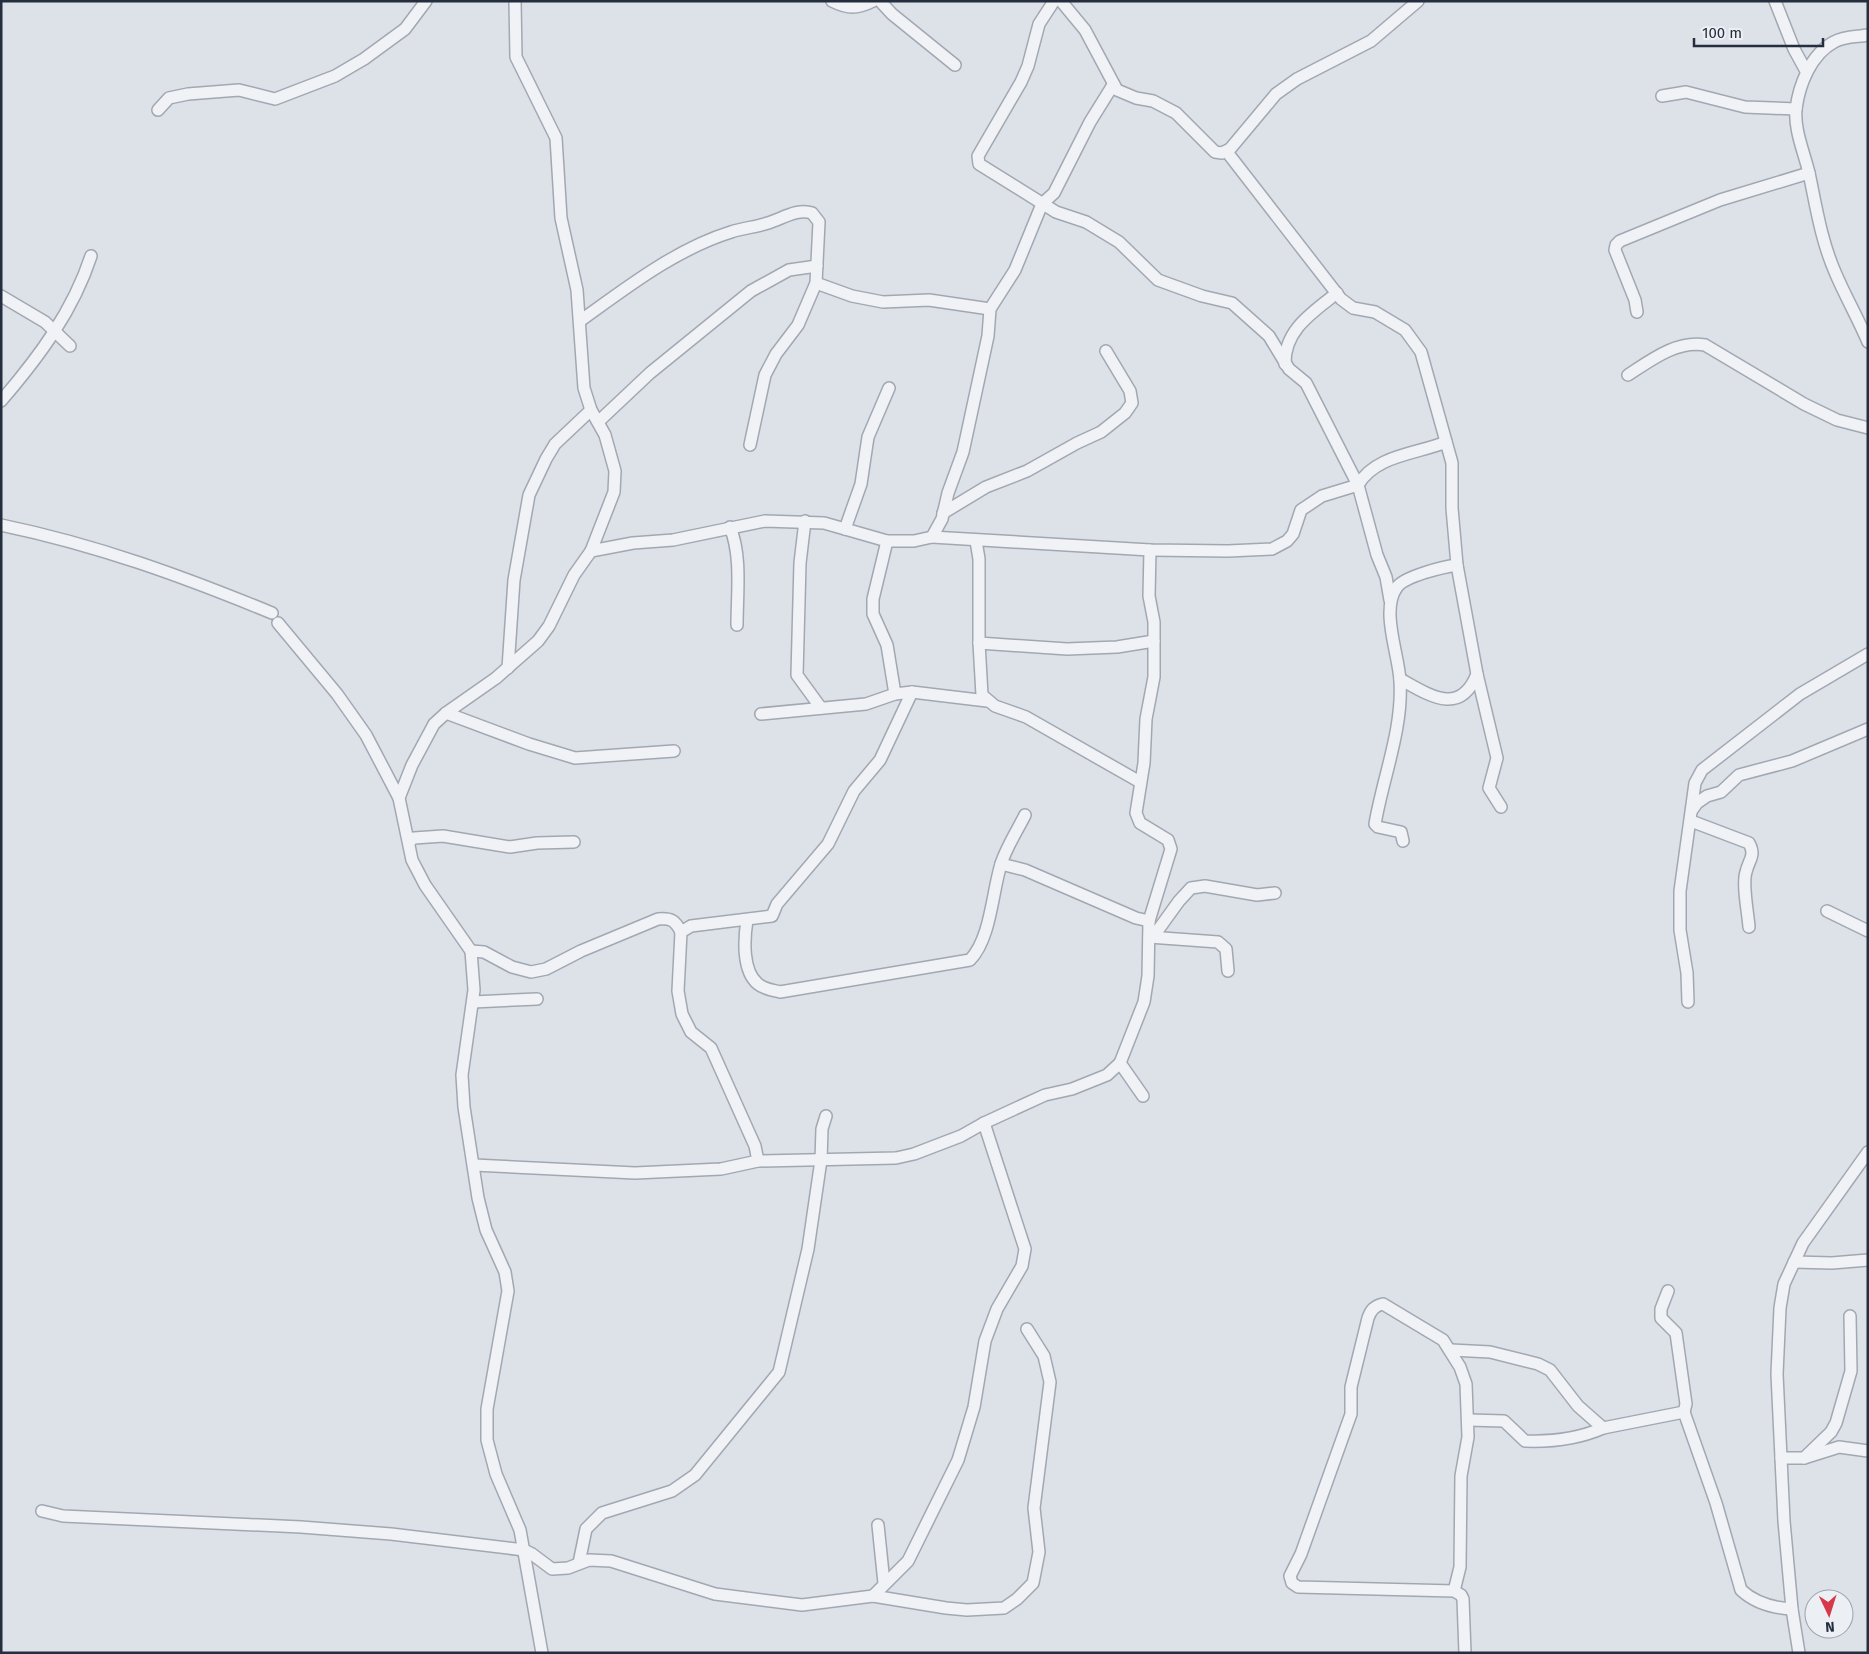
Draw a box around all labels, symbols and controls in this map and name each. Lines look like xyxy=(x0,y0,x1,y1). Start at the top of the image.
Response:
scale bar xyxy=(1694,15,1823,47)
text: 100 m xyxy=(1702,24,1742,42)
north arrow xyxy=(1804,1589,1854,1639)
text: N xyxy=(1825,1618,1835,1635)

